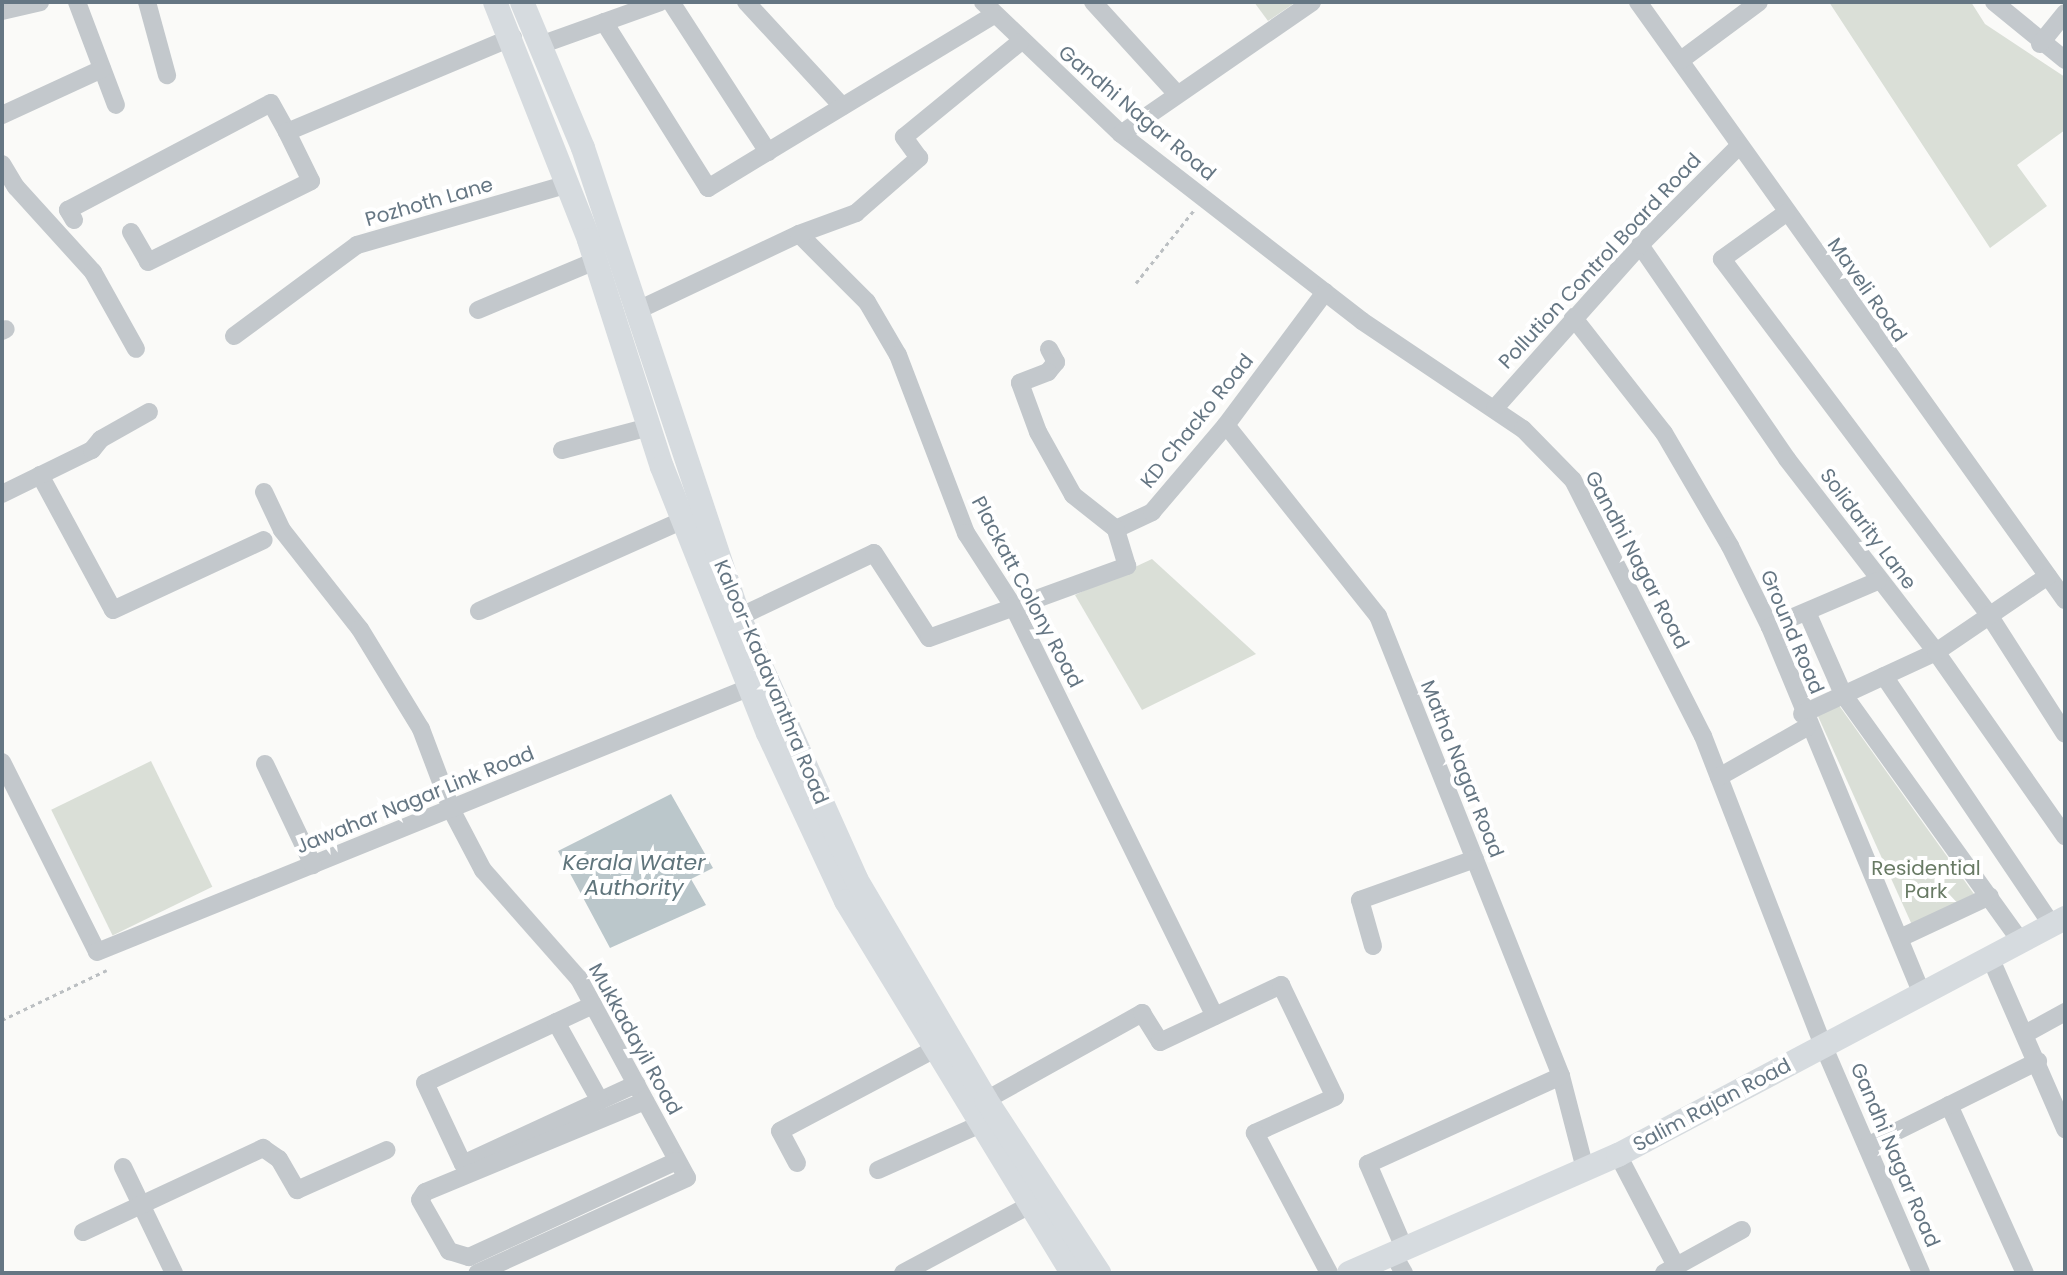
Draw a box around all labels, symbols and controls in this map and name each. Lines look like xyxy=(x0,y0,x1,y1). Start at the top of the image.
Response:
street label: Gandhi Nagar Road xyxy=(1053,40,1221,186)
street label: Pollution Control Board Road xyxy=(1494,148,1706,374)
street label: Pozhoth Lane xyxy=(362,172,496,232)
street label: Maveli Road xyxy=(1822,233,1912,347)
street label: KD Chacko Road xyxy=(1136,349,1258,493)
street label: Solidarity Lane xyxy=(1815,464,1921,594)
street label: Gandhi Nagar Road xyxy=(1580,467,1694,653)
street label: Plackatt Colony Road xyxy=(966,492,1088,692)
street label: Kaloor-Kadavanthra Road xyxy=(709,556,833,808)
street label: Ground Road xyxy=(1755,566,1829,698)
street label: Matha Nagar Road xyxy=(1415,677,1509,861)
street label: Jawahar Nagar Link Road xyxy=(292,741,538,859)
water label: Kerala Water Authority xyxy=(563,849,705,900)
park label: Residential Park xyxy=(1871,856,1981,903)
street label: Mukkadayil Road xyxy=(583,959,687,1119)
street label: Salim Rajan Road xyxy=(1629,1053,1795,1157)
street label: Gandhi Nagar Road xyxy=(1845,1059,1945,1251)

